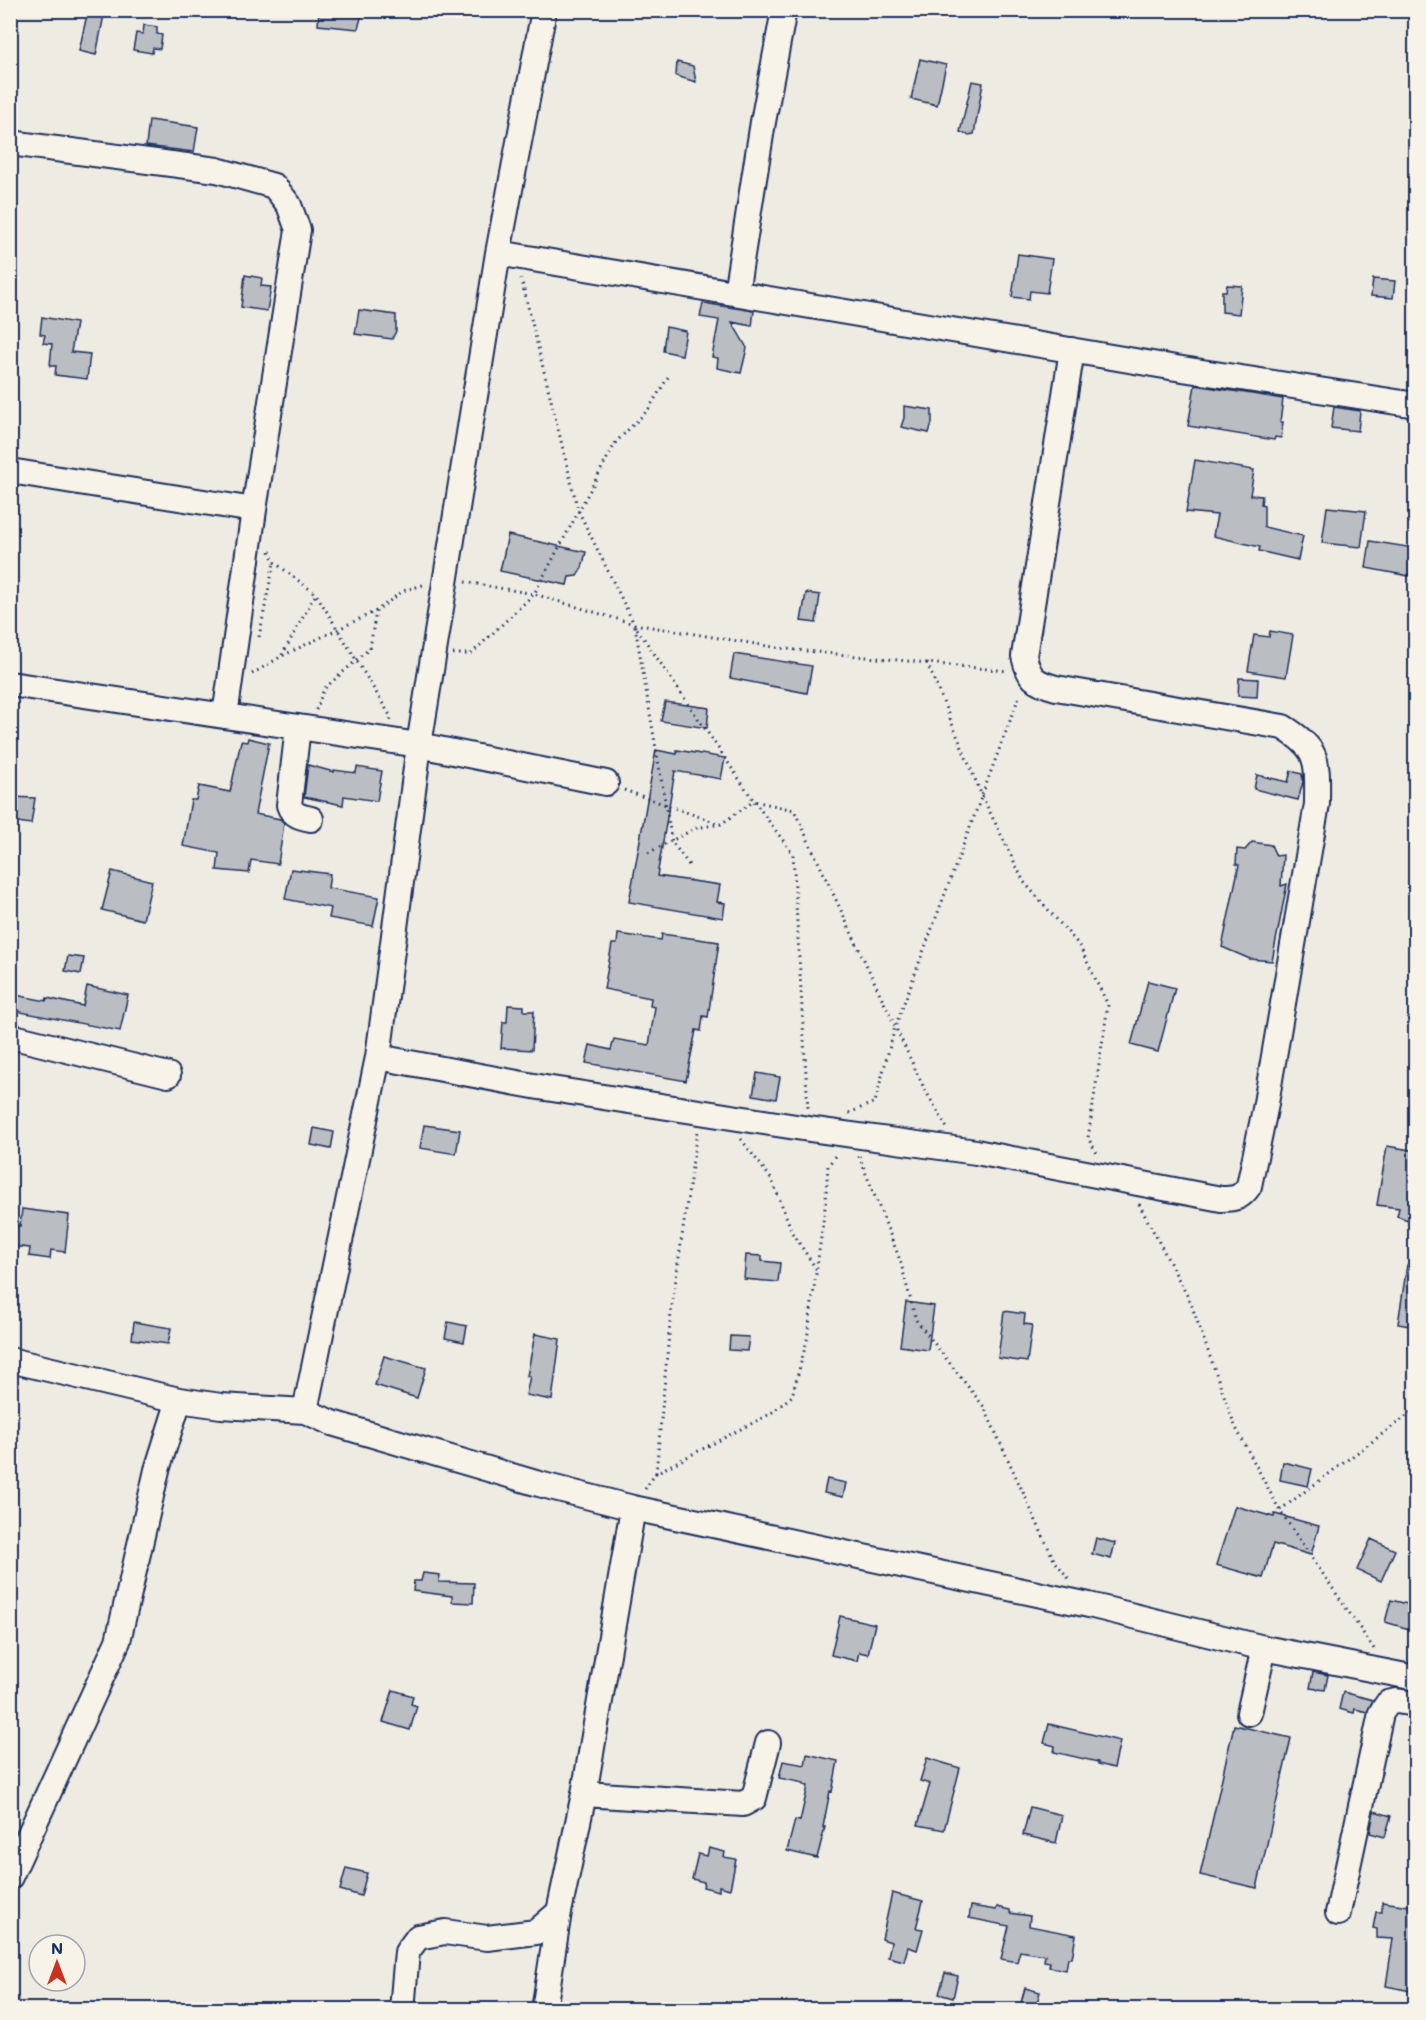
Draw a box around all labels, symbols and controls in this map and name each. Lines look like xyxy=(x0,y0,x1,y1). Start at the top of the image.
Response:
north arrow xyxy=(27,1933,87,1993)
text: N xyxy=(51,1937,63,1958)

